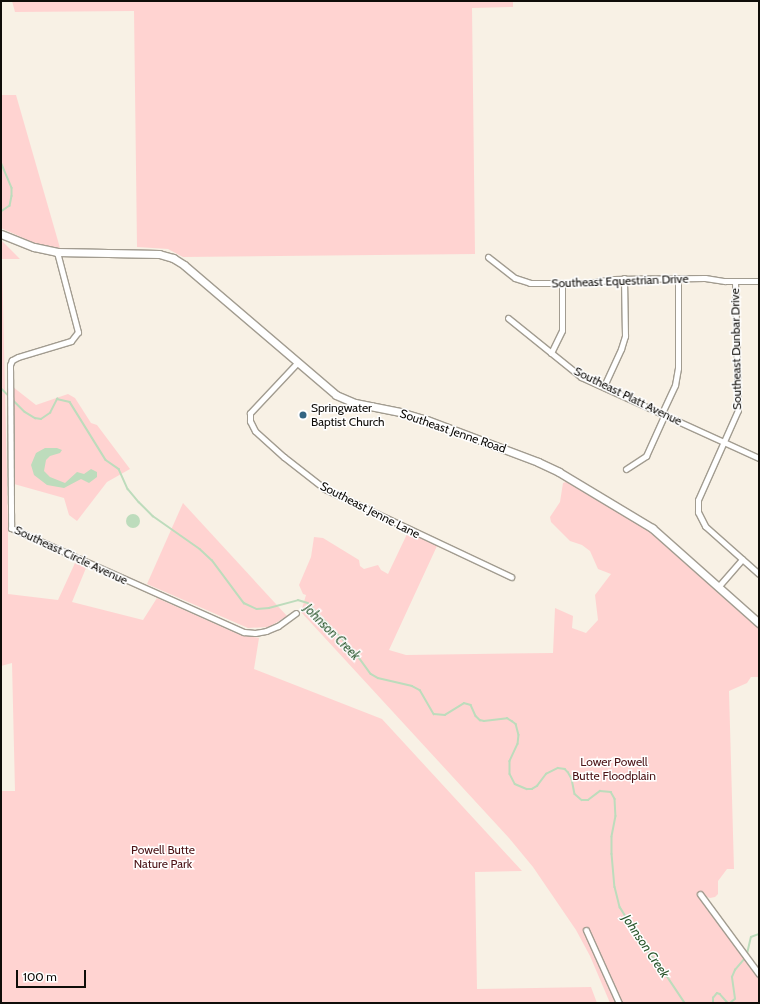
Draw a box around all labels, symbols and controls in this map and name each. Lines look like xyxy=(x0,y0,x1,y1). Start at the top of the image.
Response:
street label: Southeast Equestrian Drive xyxy=(551,271,689,291)
street label: Southeast Dunbar Drive xyxy=(728,288,744,410)
street label: Southeast Platt Avenue xyxy=(572,364,684,428)
place label: Springwater Baptist Church xyxy=(311,401,385,429)
street label: Southeast Jenne Road xyxy=(398,406,508,456)
marker: Springwater Baptist Church xyxy=(298,410,308,420)
street label: Southeast Jenne Lane xyxy=(318,479,422,541)
street label: Southeast Circle Avenue xyxy=(12,522,130,588)
water label: Johnson Creek xyxy=(301,601,363,663)
park label: Lower Powell Butte Floodplain xyxy=(572,755,656,783)
park label: Powell Butte Nature Park xyxy=(131,843,195,871)
water label: Johnson Creek xyxy=(619,911,673,981)
scale bar xyxy=(18,962,88,988)
text: 100 m xyxy=(23,969,57,984)

